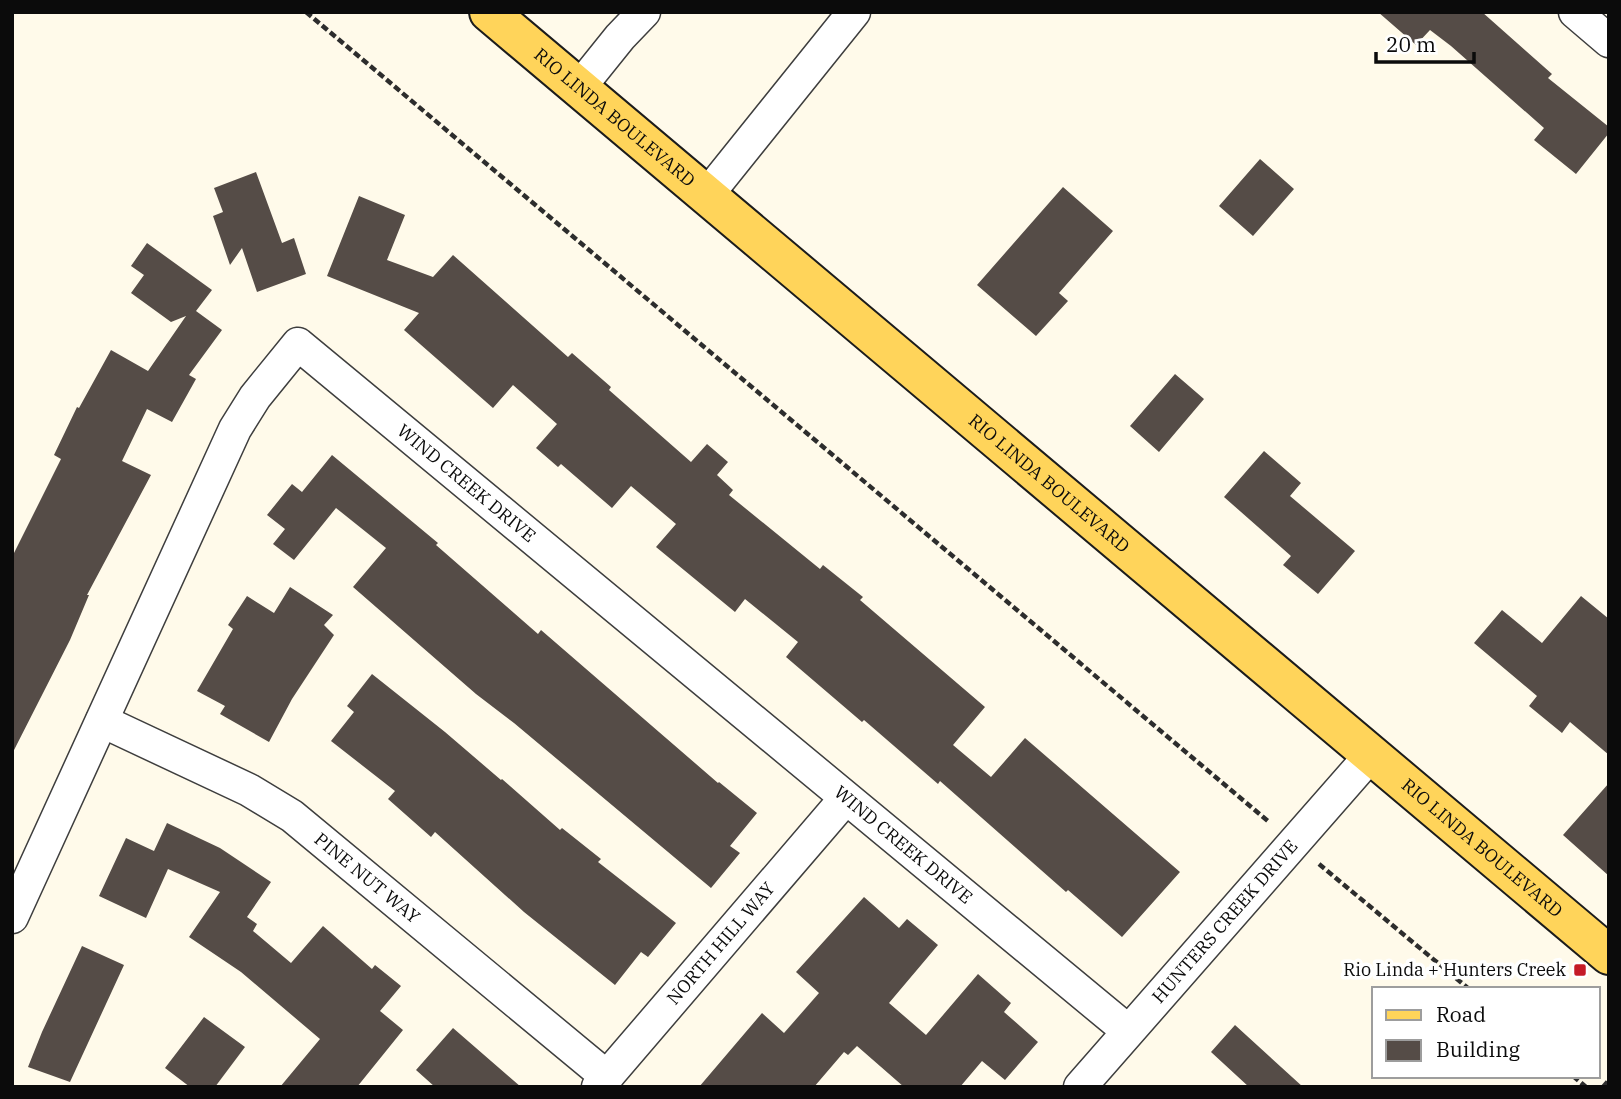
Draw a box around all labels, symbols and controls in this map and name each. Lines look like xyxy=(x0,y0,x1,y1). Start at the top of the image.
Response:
scale bar xyxy=(1376,21,1474,65)
text: 20 m xyxy=(1386,30,1436,58)
street label: RIO LINDA BOULEVARD xyxy=(529,43,700,192)
street label: RIO LINDA BOULEVARD xyxy=(964,409,1135,557)
street label: WIND CREEK DRIVE xyxy=(393,419,541,547)
street label: RIO LINDA BOULEVARD xyxy=(1397,773,1568,922)
street label: WIND CREEK DRIVE xyxy=(829,780,977,908)
street label: PINE NUT WAY xyxy=(310,827,425,928)
street label: HUNTERS CREEK DRIVE xyxy=(1147,835,1302,1008)
street label: NORTH HILL WAY xyxy=(662,877,780,1009)
place label: Rio Linda + Hunters Creek xyxy=(1343,958,1566,981)
marker: Rio Linda + Hunters Creek xyxy=(1572,962,1588,978)
legend xyxy=(1372,987,1600,1078)
text: Road xyxy=(1436,1000,1486,1028)
text: Building xyxy=(1436,1035,1521,1063)

